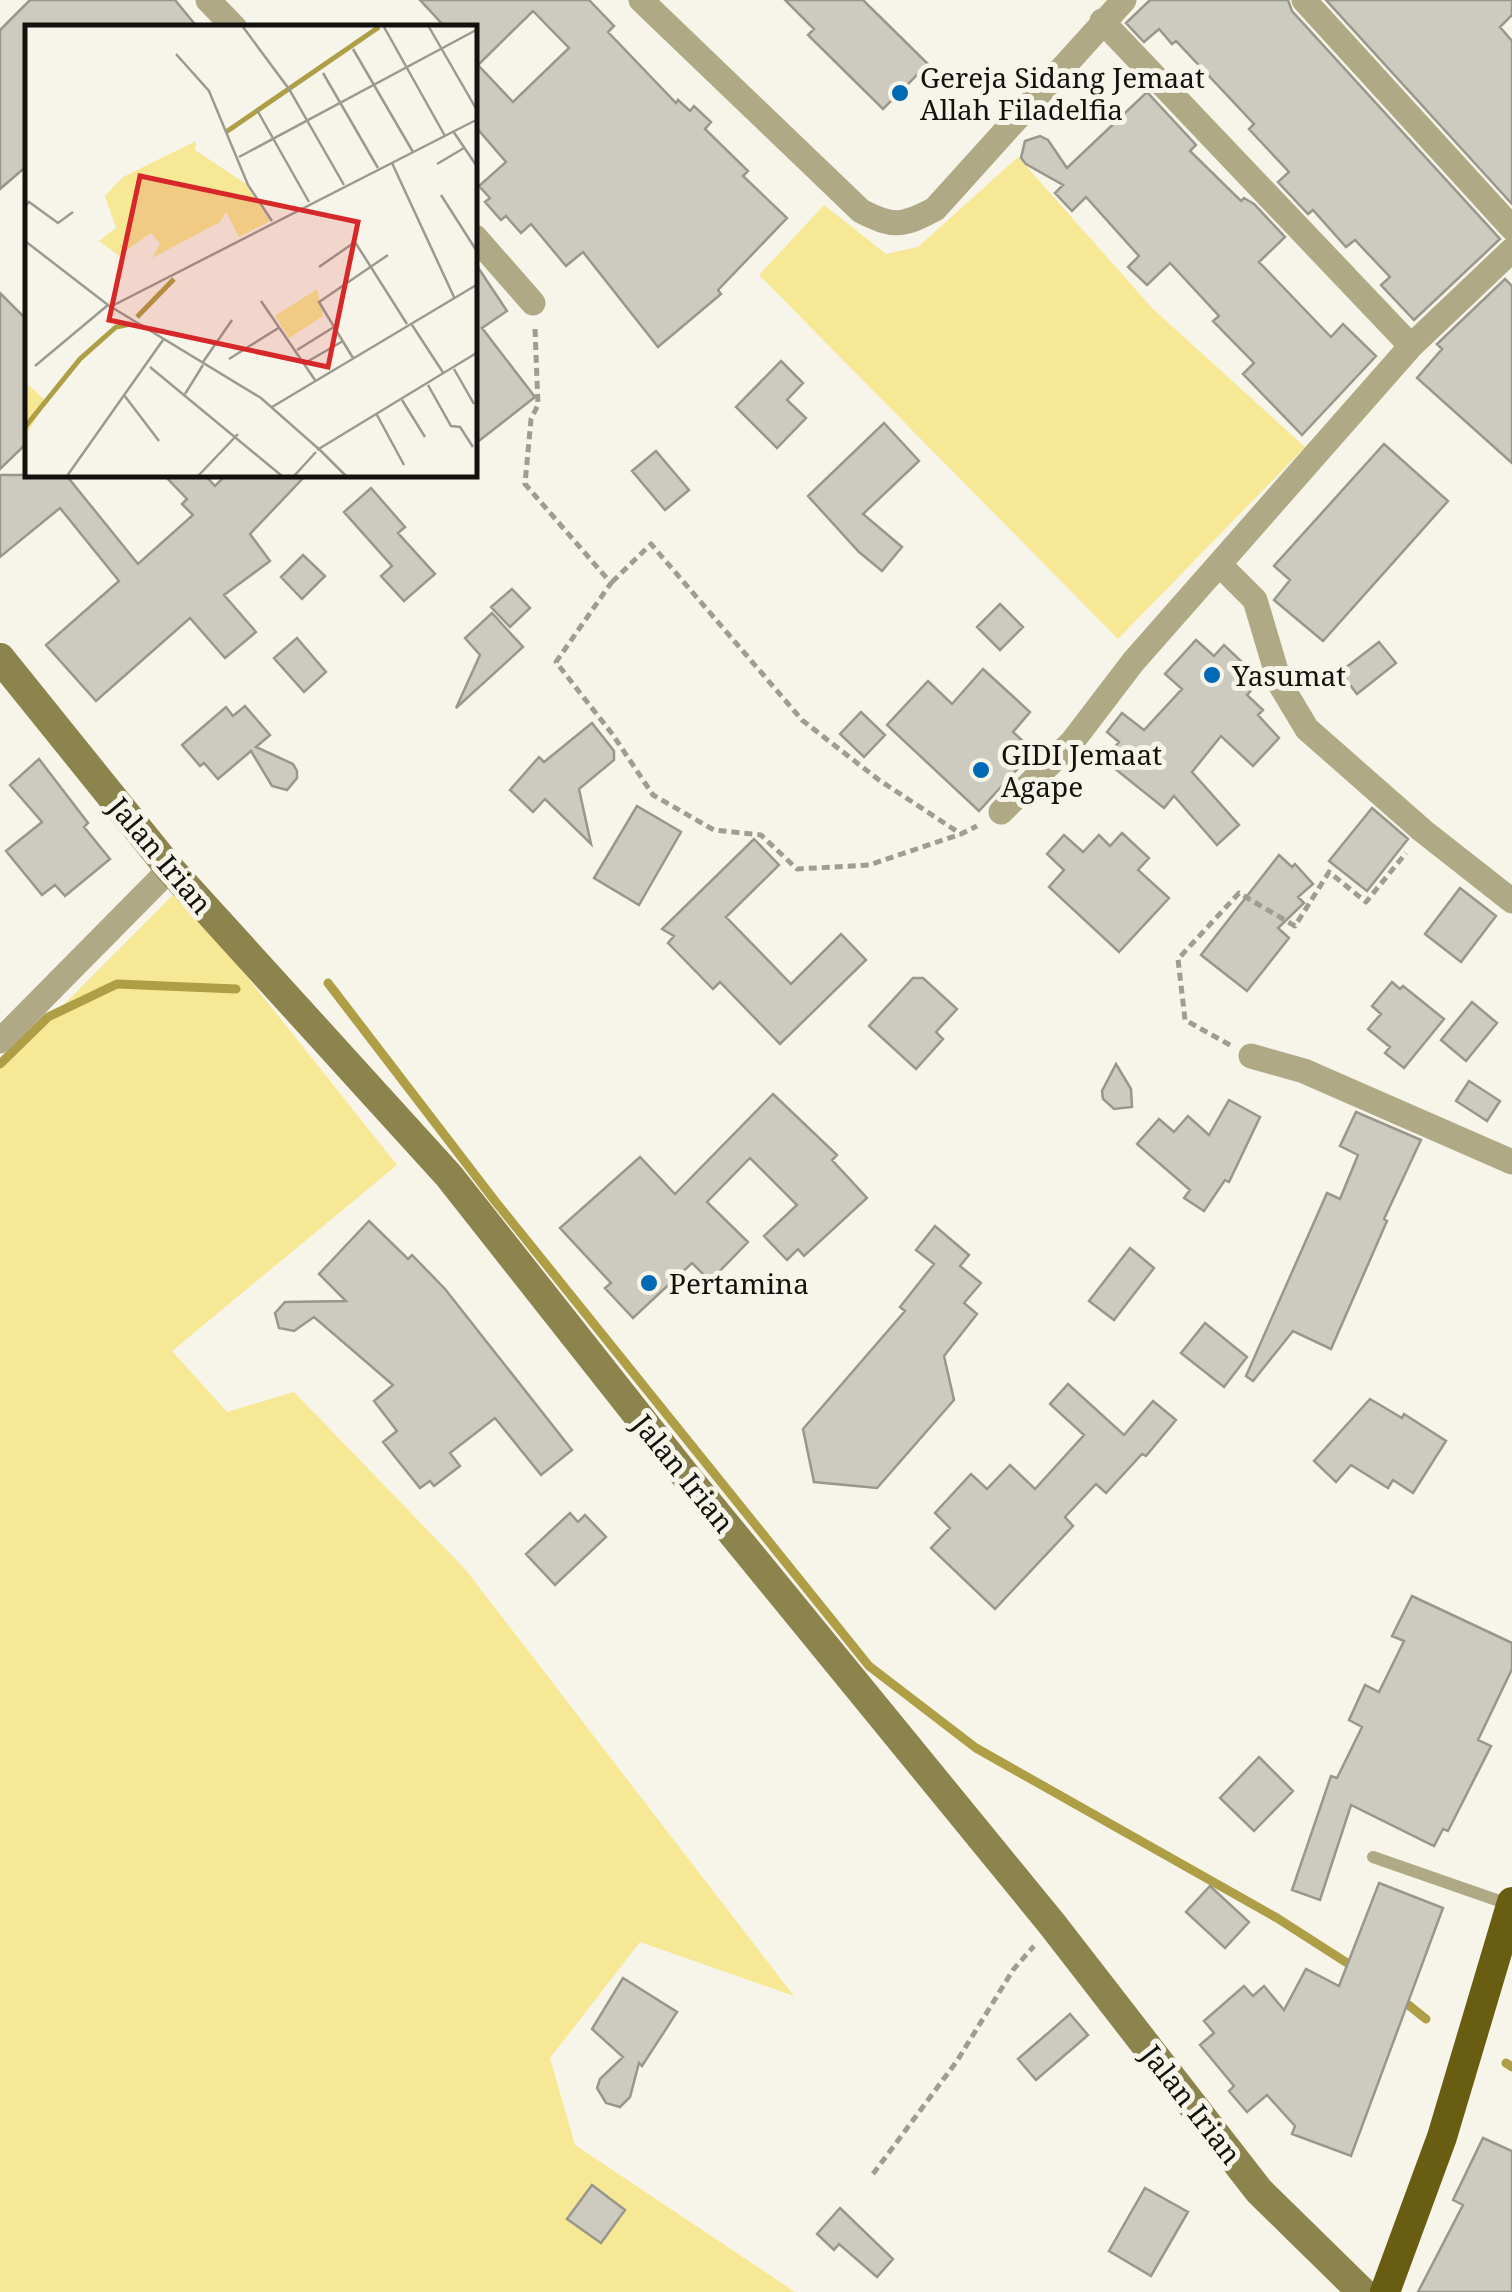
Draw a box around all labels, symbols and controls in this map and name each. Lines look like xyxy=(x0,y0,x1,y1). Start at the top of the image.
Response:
inset map xyxy=(25,25,478,478)
place label: Gereja Sidang Jemaat Allah Filadelfia xyxy=(920,58,1205,128)
marker: Gereja Sidang Jemaat Allah Filadelfia xyxy=(889,82,911,104)
place label: Yasumat xyxy=(1231,656,1346,694)
marker: Yasumat xyxy=(1201,664,1223,686)
place label: GIDI Jemaat Agape xyxy=(1001,735,1162,805)
marker: GIDI Jemaat Agape xyxy=(970,759,992,781)
street label: Jalan Irian xyxy=(100,788,221,922)
place label: Pertamina xyxy=(669,1264,809,1302)
marker: Pertamina xyxy=(638,1272,660,1294)
street label: Jalan Irian xyxy=(624,1405,743,1540)
street label: Jalan Irian xyxy=(1133,2036,1251,2172)

